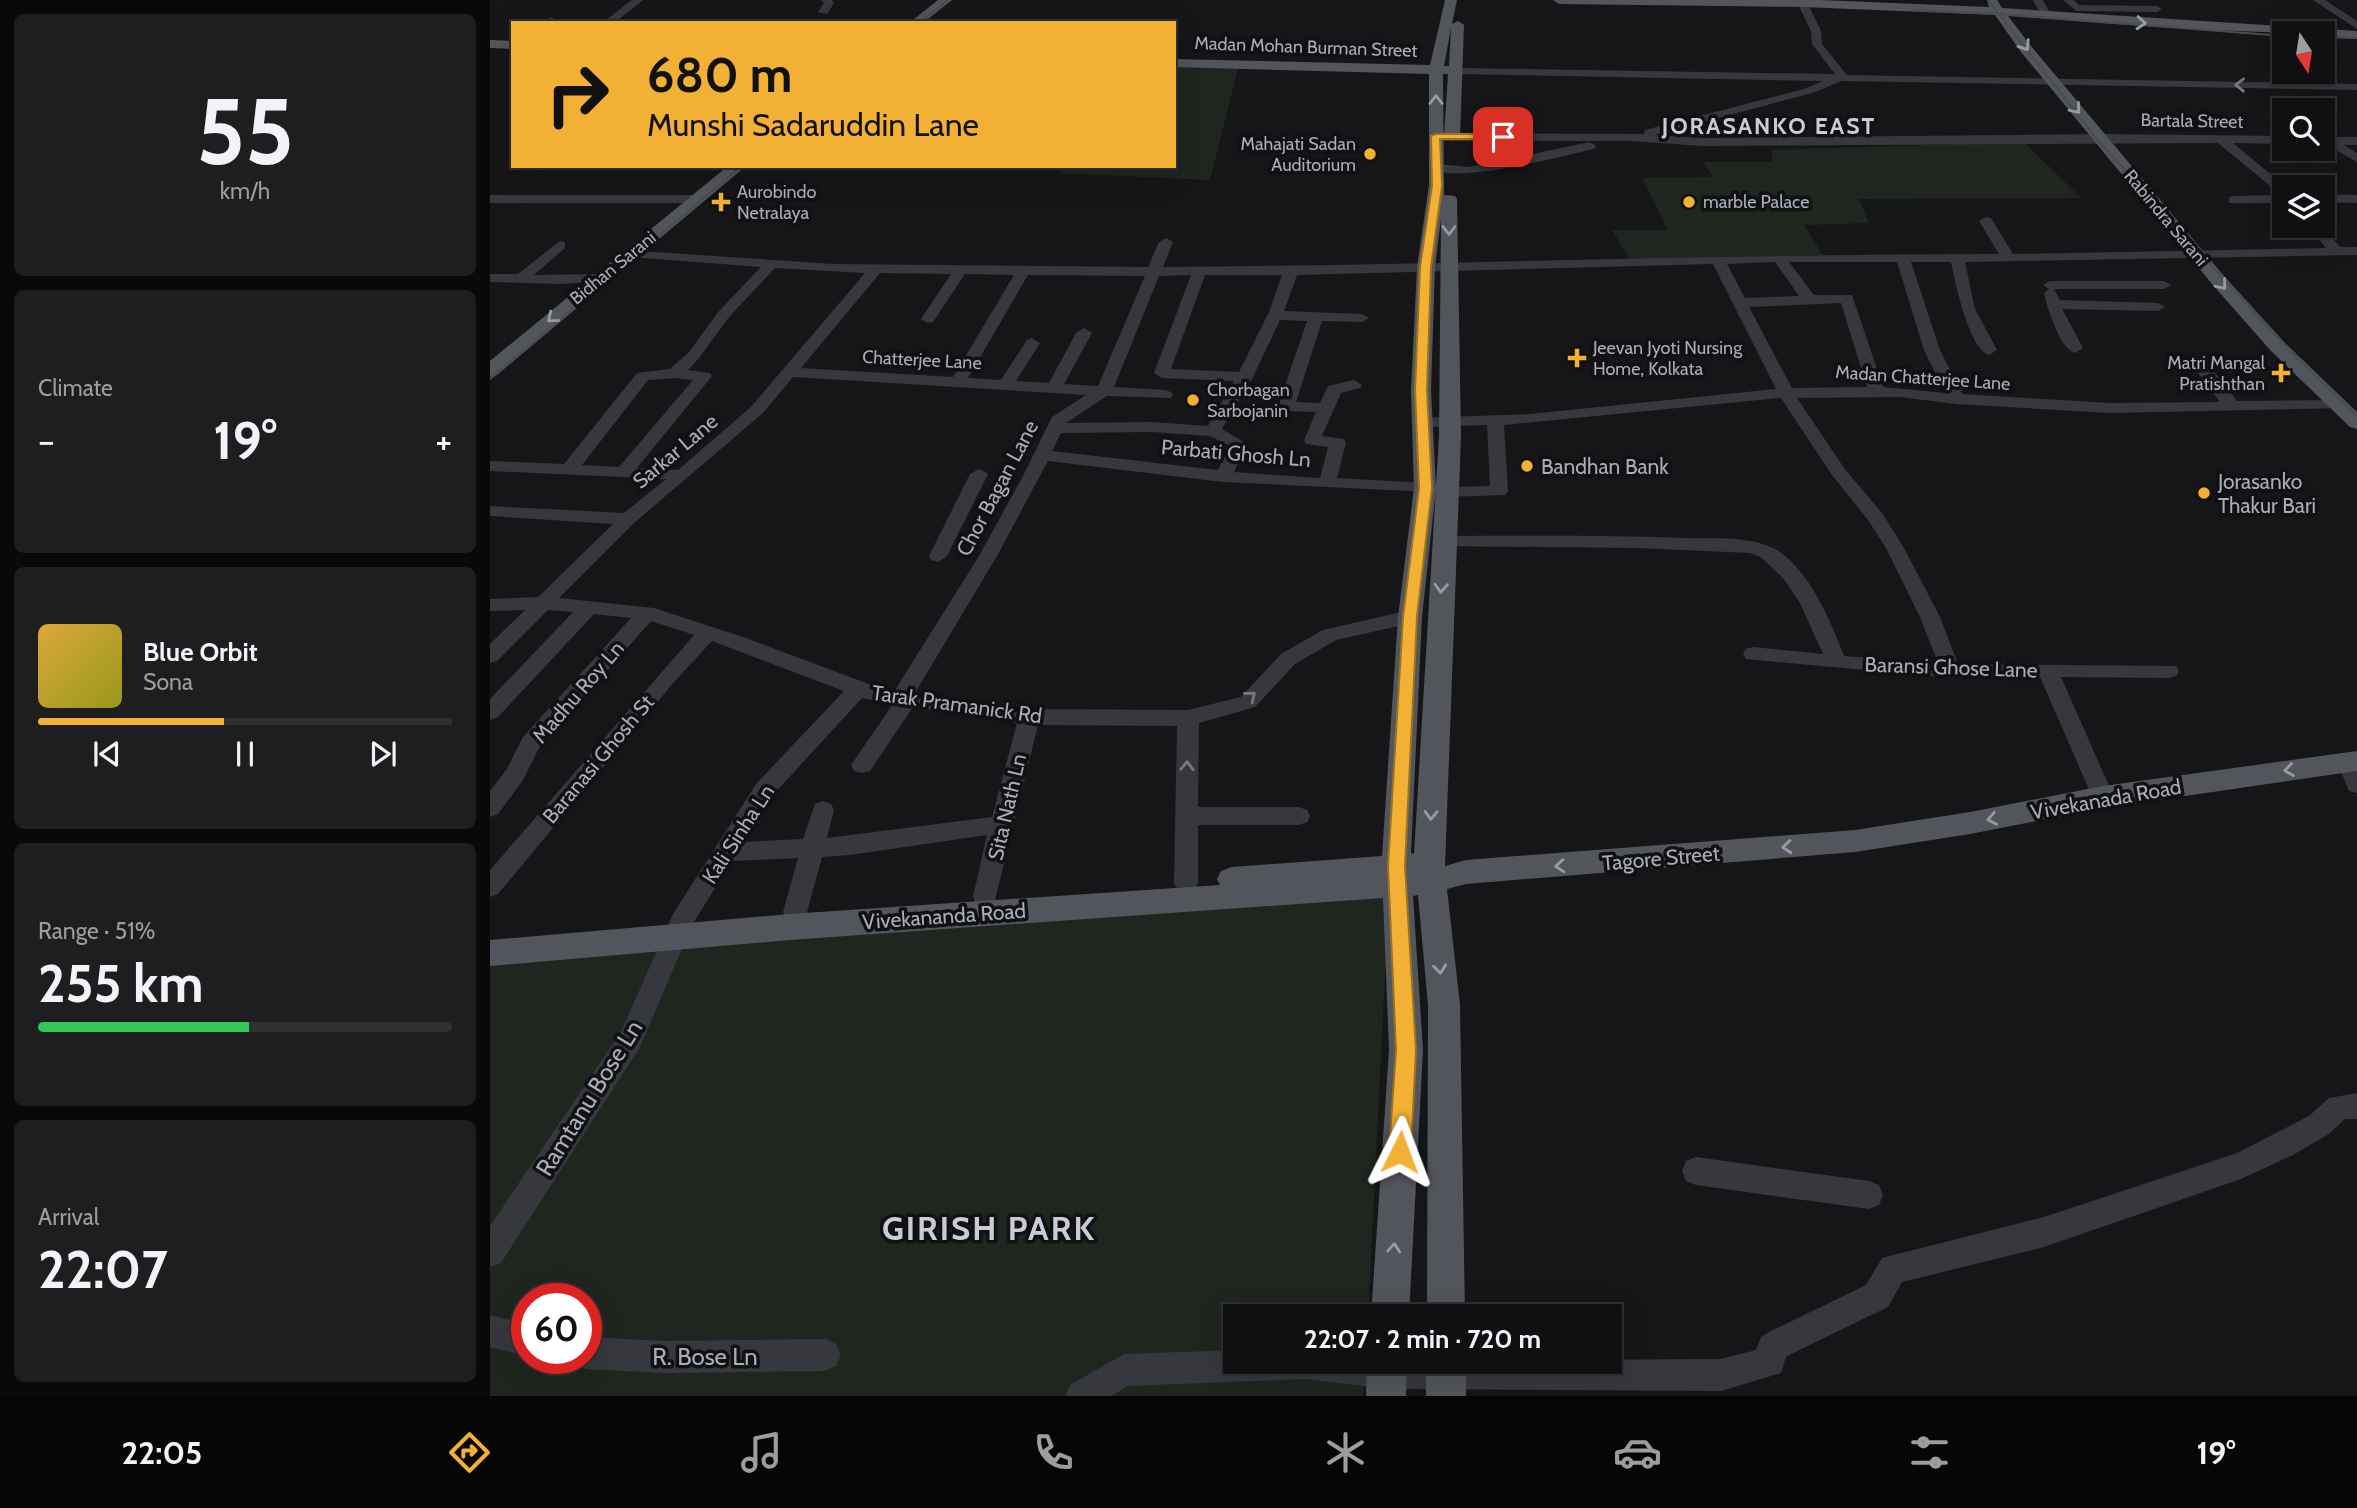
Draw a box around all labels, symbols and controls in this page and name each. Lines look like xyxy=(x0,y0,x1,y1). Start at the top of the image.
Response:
one-way arrow xyxy=(2135,15,2146,30)
north arrow xyxy=(2272,21,2334,84)
map controls xyxy=(2272,21,2335,238)
street label: Madan Mohan Burman Street xyxy=(1194,32,1418,62)
one-way arrow xyxy=(2017,38,2029,51)
text: 680 m xyxy=(647,45,792,104)
icon: right xyxy=(532,49,623,140)
text: 55 xyxy=(196,76,294,187)
one-way arrow xyxy=(2234,77,2245,93)
one-way arrow xyxy=(1428,94,1444,105)
button: search xyxy=(2272,98,2335,161)
one-way arrow xyxy=(2068,101,2080,114)
text: Munshi Sadaruddin Lane xyxy=(647,105,979,144)
pin xyxy=(1473,107,1533,167)
street label: Bartala Street xyxy=(2140,109,2244,133)
district label: JORASANKO EAST xyxy=(1661,112,1876,140)
icon: arrive xyxy=(1484,118,1522,156)
place label: Mahajati Sadan Auditorium xyxy=(1240,133,1356,176)
marker: Mahajati Sadan Auditorium xyxy=(1362,146,1378,162)
street label: Rabindra Sarani xyxy=(2119,165,2213,271)
button: layers xyxy=(2272,175,2335,238)
text: km/h xyxy=(220,177,270,205)
place label: Aurobindo Netralaya xyxy=(737,181,817,224)
place label: marble Palace xyxy=(1703,191,1809,213)
marker: Aurobindo Netralaya xyxy=(711,192,731,212)
marker: marble Palace xyxy=(1681,194,1697,210)
one-way arrow xyxy=(1441,225,1457,235)
street label: Bidhan Sarani xyxy=(566,227,660,309)
one-way arrow xyxy=(2213,277,2226,289)
one-way arrow xyxy=(547,310,560,322)
place label: Jeevan Jyoti Nursing Home, Kolkata xyxy=(1592,337,1743,380)
street label: Chatterjee Lane xyxy=(862,346,982,374)
marker: Jeevan Jyoti Nursing Home, Kolkata xyxy=(1567,348,1587,368)
place label: Matri Mangal Pratishthan xyxy=(2167,352,2266,395)
street label: Madan Chatterjee Lane xyxy=(1835,361,2011,395)
marker: Matri Mangal Pratishthan xyxy=(2271,363,2291,383)
text: Climate xyxy=(38,374,113,402)
place label: Chorbagan Sarbojanin xyxy=(1207,379,1290,422)
marker: Chorbagan Sarbojanin xyxy=(1185,392,1201,408)
street label: Sarkar Lane xyxy=(628,408,723,494)
text: 19° xyxy=(213,409,277,472)
street label: Chor Bagan Lane xyxy=(951,416,1043,560)
text: − xyxy=(38,417,55,464)
text: + xyxy=(435,417,452,464)
street label: Parbati Ghosh Ln xyxy=(1160,434,1312,472)
place label: Bandhan Bank xyxy=(1541,454,1669,479)
marker: Bandhan Bank xyxy=(1519,458,1535,474)
place label: Jorasanko Thakur Bari xyxy=(2217,469,2316,518)
marker: Jorasanko Thakur Bari xyxy=(2196,485,2212,501)
one-way arrow xyxy=(1434,583,1449,594)
text: Blue Orbit xyxy=(143,636,258,668)
street label: Madhu Roy Ln xyxy=(527,636,629,748)
street label: Baransi Ghose Lane xyxy=(1864,651,2038,683)
text: Sona xyxy=(143,668,193,696)
street label: Tarak Pramanick Rd xyxy=(870,680,1044,728)
street label: Baranasi Ghosh St xyxy=(537,690,659,828)
one-way arrow xyxy=(1244,691,1256,704)
icon: previous xyxy=(88,735,126,773)
icon: pause xyxy=(226,735,264,773)
icon: next xyxy=(364,735,402,773)
street label: Sita Nath Ln xyxy=(983,751,1031,863)
one-way arrow xyxy=(1179,760,1194,771)
one-way arrow xyxy=(2284,762,2295,777)
street label: Vivekanada Road xyxy=(2029,773,2183,825)
street label: Kali Sinha Ln xyxy=(697,780,779,888)
one-way arrow xyxy=(1423,810,1438,821)
one-way arrow xyxy=(1986,810,1998,825)
one-way arrow xyxy=(1781,839,1792,854)
street label: Tagore Street xyxy=(1601,840,1721,876)
one-way arrow xyxy=(1554,858,1565,873)
street label: Vivekananda Road xyxy=(861,898,1027,934)
text: Range · 51% xyxy=(38,917,155,945)
text: 255 km xyxy=(38,952,203,1015)
one-way arrow xyxy=(1432,964,1447,975)
street label: Ramtanu Bose Ln xyxy=(529,1015,649,1181)
position arrow xyxy=(1363,1115,1437,1189)
text: Arrival xyxy=(38,1203,99,1231)
district label: GIRISH PARK xyxy=(882,1208,1096,1248)
text: 22:07 xyxy=(38,1238,168,1301)
one-way arrow xyxy=(1386,1242,1401,1253)
speed limit sign: 60 xyxy=(511,1283,602,1374)
text: 22:07 · 2 min · 720 m xyxy=(1304,1323,1541,1355)
street label: R. Bose Ln xyxy=(652,1342,758,1371)
icon: directions xyxy=(445,1428,494,1477)
icon: music xyxy=(737,1428,786,1477)
icon: phone xyxy=(1029,1428,1078,1477)
icon: climate xyxy=(1321,1428,1370,1477)
icon: car xyxy=(1613,1428,1662,1477)
icon: filters xyxy=(1905,1428,1954,1477)
text: 22:05 xyxy=(121,1433,202,1472)
text: 19° xyxy=(2196,1433,2235,1472)

